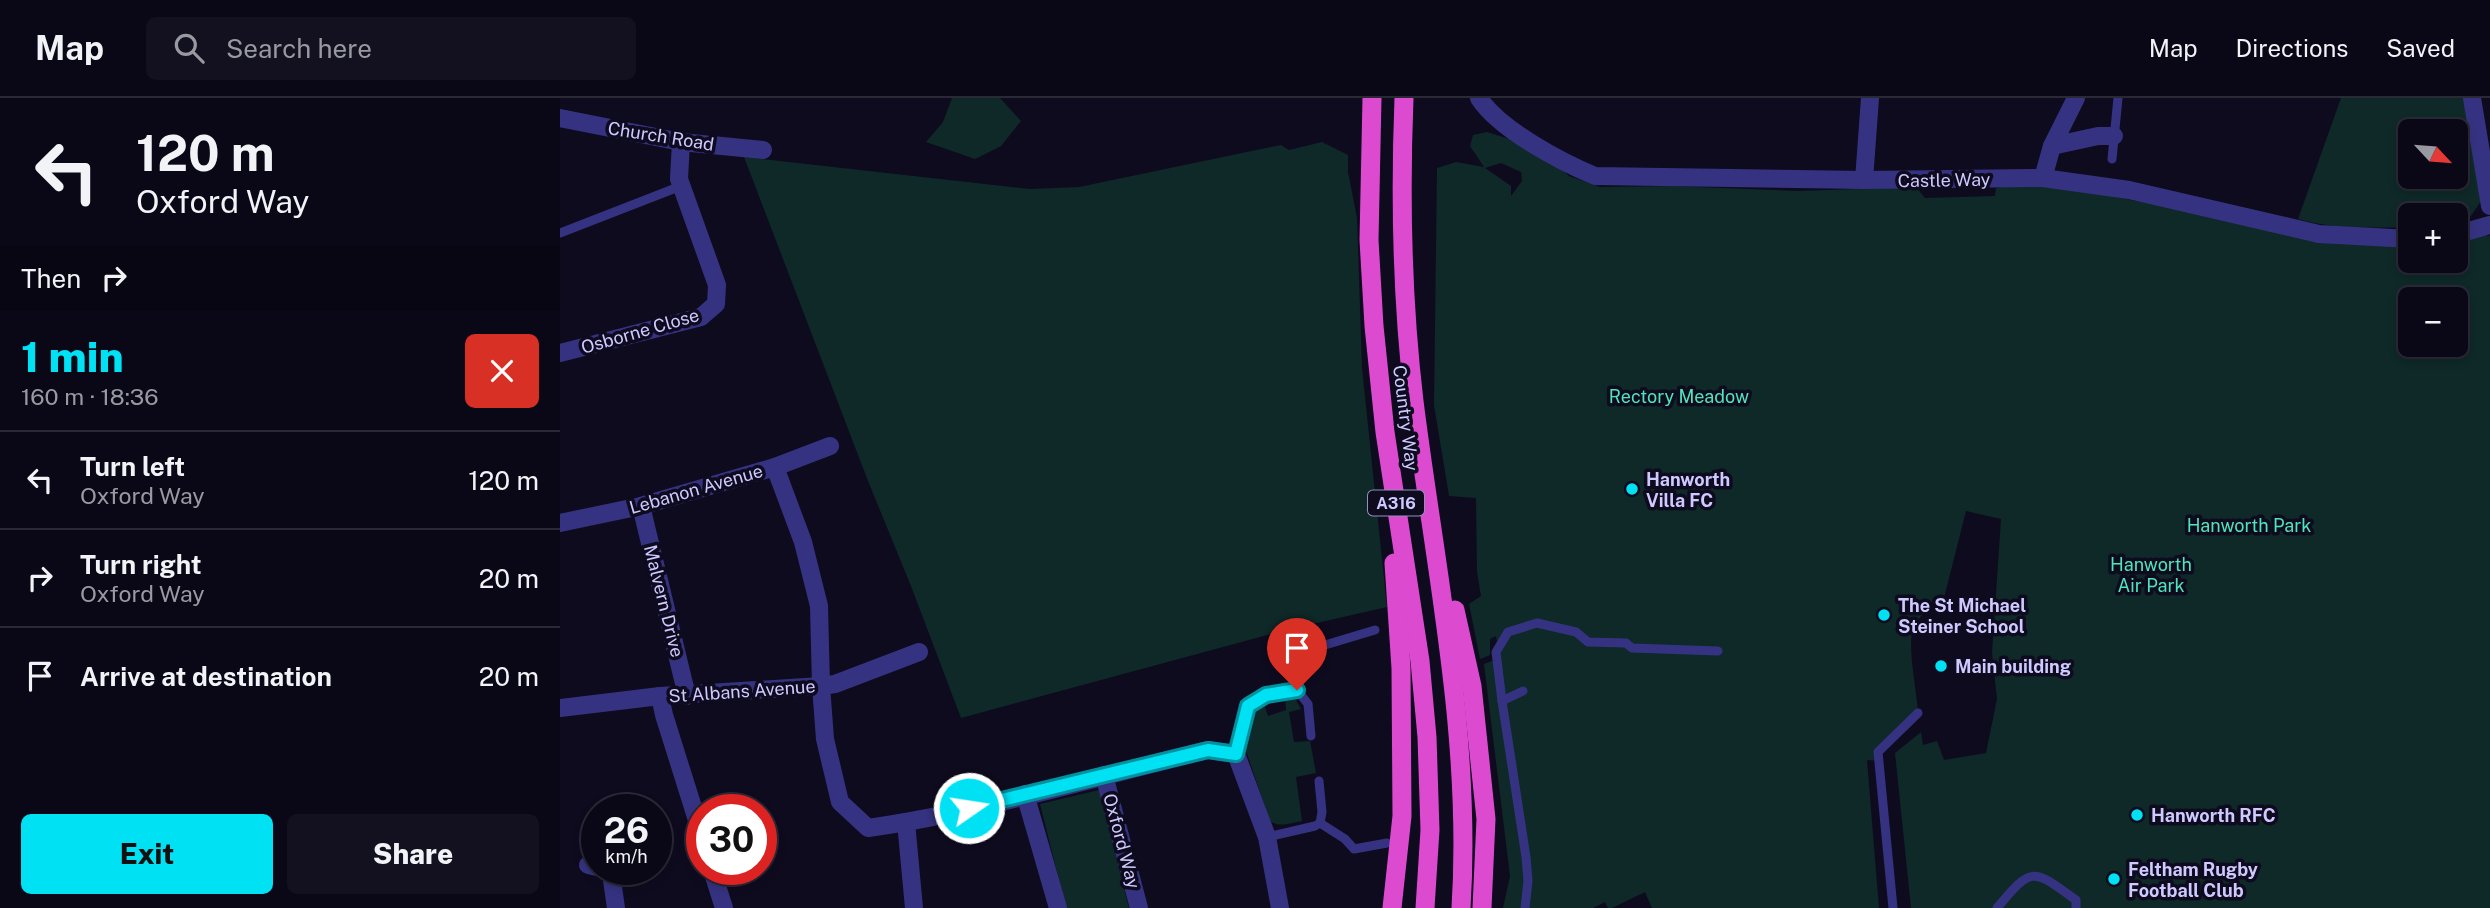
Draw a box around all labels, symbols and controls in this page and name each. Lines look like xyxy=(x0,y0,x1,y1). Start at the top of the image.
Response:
search box xyxy=(146,17,636,80)
text: Map xyxy=(35,29,104,67)
icon: search xyxy=(170,29,208,67)
text: Search here xyxy=(226,33,372,64)
text: Map xyxy=(2149,34,2198,62)
text: Directions xyxy=(2236,34,2348,62)
text: Saved xyxy=(2386,34,2455,62)
street label: Church Road xyxy=(606,117,716,155)
north arrow xyxy=(2398,119,2468,189)
map controls xyxy=(2398,119,2468,357)
text: 120 m xyxy=(136,124,275,182)
icon: left xyxy=(21,126,112,217)
street label: Castle Way xyxy=(1897,169,1991,191)
text: Oxford Way xyxy=(136,183,309,220)
button: + xyxy=(2398,203,2468,273)
icon: right xyxy=(95,259,133,297)
text: Then xyxy=(21,263,81,294)
button: − xyxy=(2398,287,2468,357)
street label: Osborne Close xyxy=(579,304,701,358)
text: 1 min xyxy=(21,332,124,381)
button: close xyxy=(465,334,539,408)
street label: Country Way xyxy=(1389,364,1423,473)
text: 160 m · 18:36 xyxy=(21,383,159,410)
park label: Rectory Meadow xyxy=(1609,386,1749,407)
text: Turn left xyxy=(80,451,185,482)
street label: Lebanon Avenue xyxy=(627,460,765,518)
icon: left xyxy=(21,461,59,499)
text: 120 m xyxy=(468,465,539,496)
place label: Hanworth Villa FC xyxy=(1646,469,1730,511)
marker: Hanworth Villa FC xyxy=(1624,481,1640,497)
text: Oxford Way xyxy=(80,482,205,509)
road number: A316 xyxy=(1368,490,1424,516)
park label: Hanworth Park xyxy=(2187,515,2311,536)
street label: Malvern Drive xyxy=(640,543,688,659)
text: Turn right xyxy=(80,549,202,580)
park label: Hanworth Air Park xyxy=(2110,554,2192,596)
icon: right xyxy=(21,559,59,597)
text: 20 m xyxy=(479,563,539,594)
text: Oxford Way xyxy=(80,580,205,607)
place label: The St Michael Steiner School xyxy=(1898,595,2026,637)
marker: The St Michael Steiner School xyxy=(1876,607,1892,623)
pin xyxy=(1267,618,1327,690)
icon: arrive xyxy=(1278,629,1316,667)
place label: Main building xyxy=(1955,656,2071,677)
icon: arrive xyxy=(21,657,59,695)
marker: Main building xyxy=(1933,658,1949,674)
text: Arrive at destination xyxy=(80,661,332,692)
text: 20 m xyxy=(479,661,539,692)
street label: St Albans Avenue xyxy=(668,675,816,707)
position arrow xyxy=(932,771,1006,845)
street label: Oxford Way xyxy=(1099,791,1145,891)
speed limit sign: 30 xyxy=(686,794,777,885)
place label: Hanworth RFC xyxy=(2151,805,2276,826)
marker: Hanworth RFC xyxy=(2129,807,2145,823)
text: 26 xyxy=(604,810,649,851)
button: Exit xyxy=(21,814,273,894)
button: Share xyxy=(287,814,539,894)
text: km/h xyxy=(605,846,648,867)
place label: Feltham Rugby Football Club xyxy=(2128,859,2258,901)
marker: Feltham Rugby Football Club xyxy=(2106,871,2122,887)

